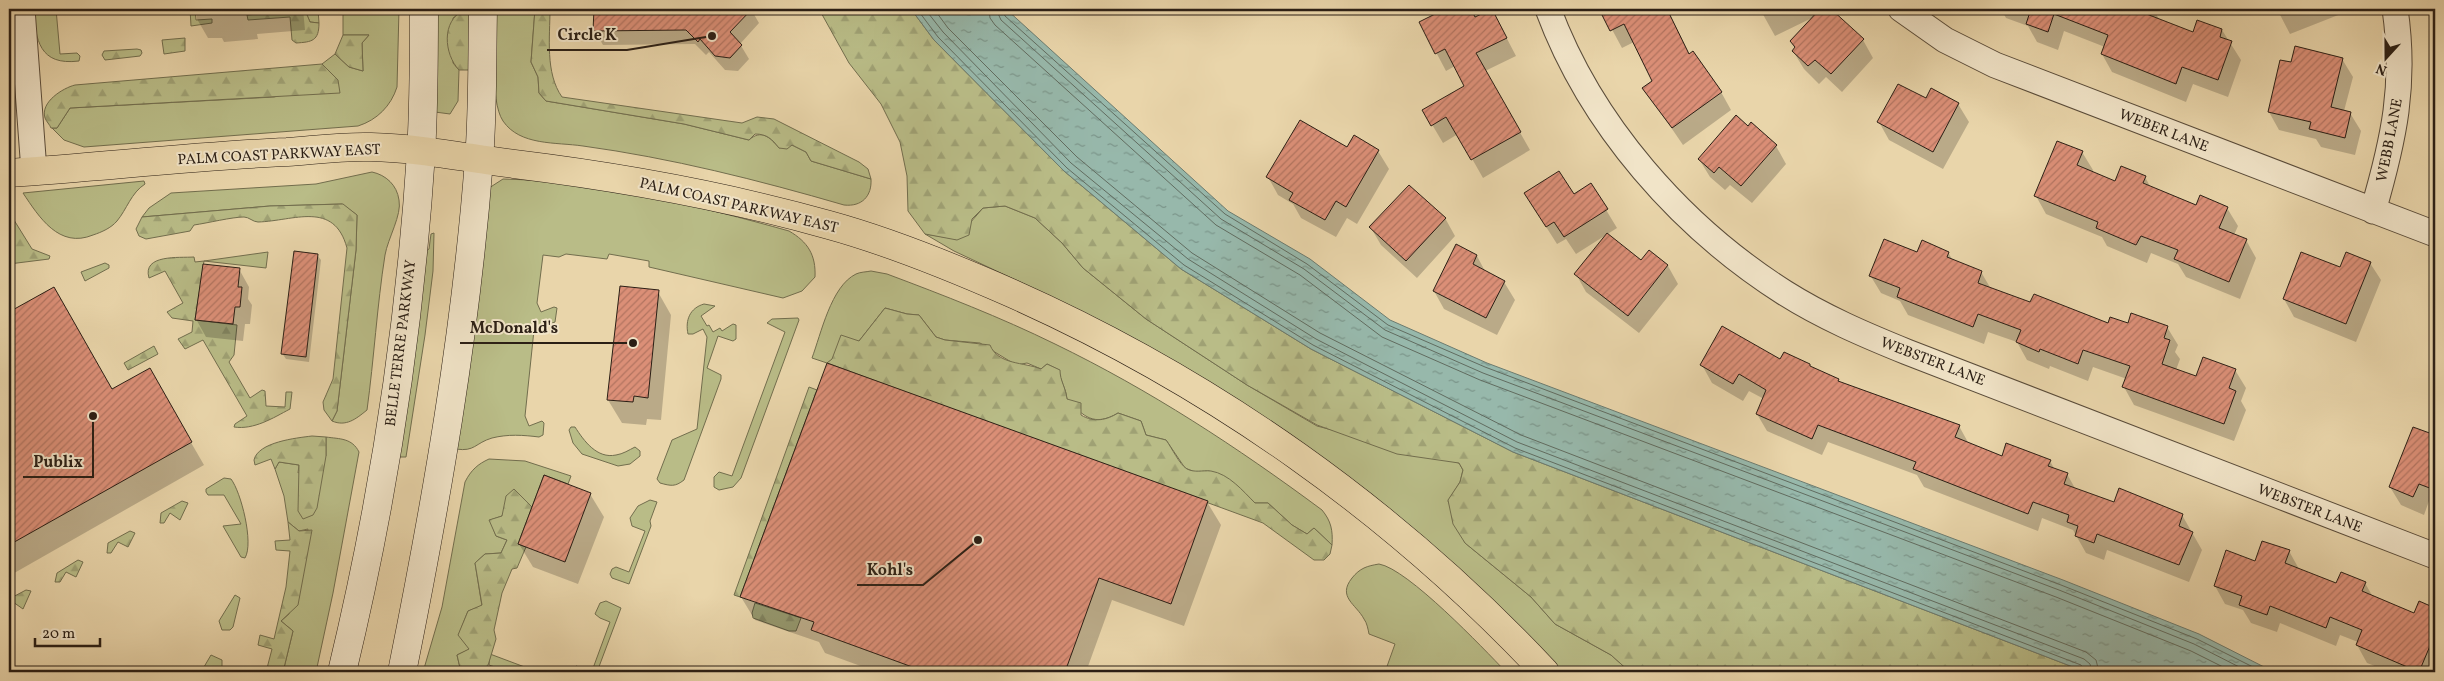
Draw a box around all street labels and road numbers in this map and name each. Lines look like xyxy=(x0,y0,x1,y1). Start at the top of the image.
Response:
street label: WEBB LANE xyxy=(2372,97,2409,184)
street label: WEBER LANE xyxy=(2115,105,2211,158)
street label: PALM COAST PARKWAY EAST xyxy=(177,140,381,171)
street label: PALM COAST PARKWAY EAST xyxy=(637,173,840,240)
street label: BELLE TERRE PARKWAY xyxy=(381,258,422,428)
street label: WEBSTER LANE xyxy=(1877,333,1988,392)
street label: WEBSTER LANE xyxy=(2254,480,2365,539)

